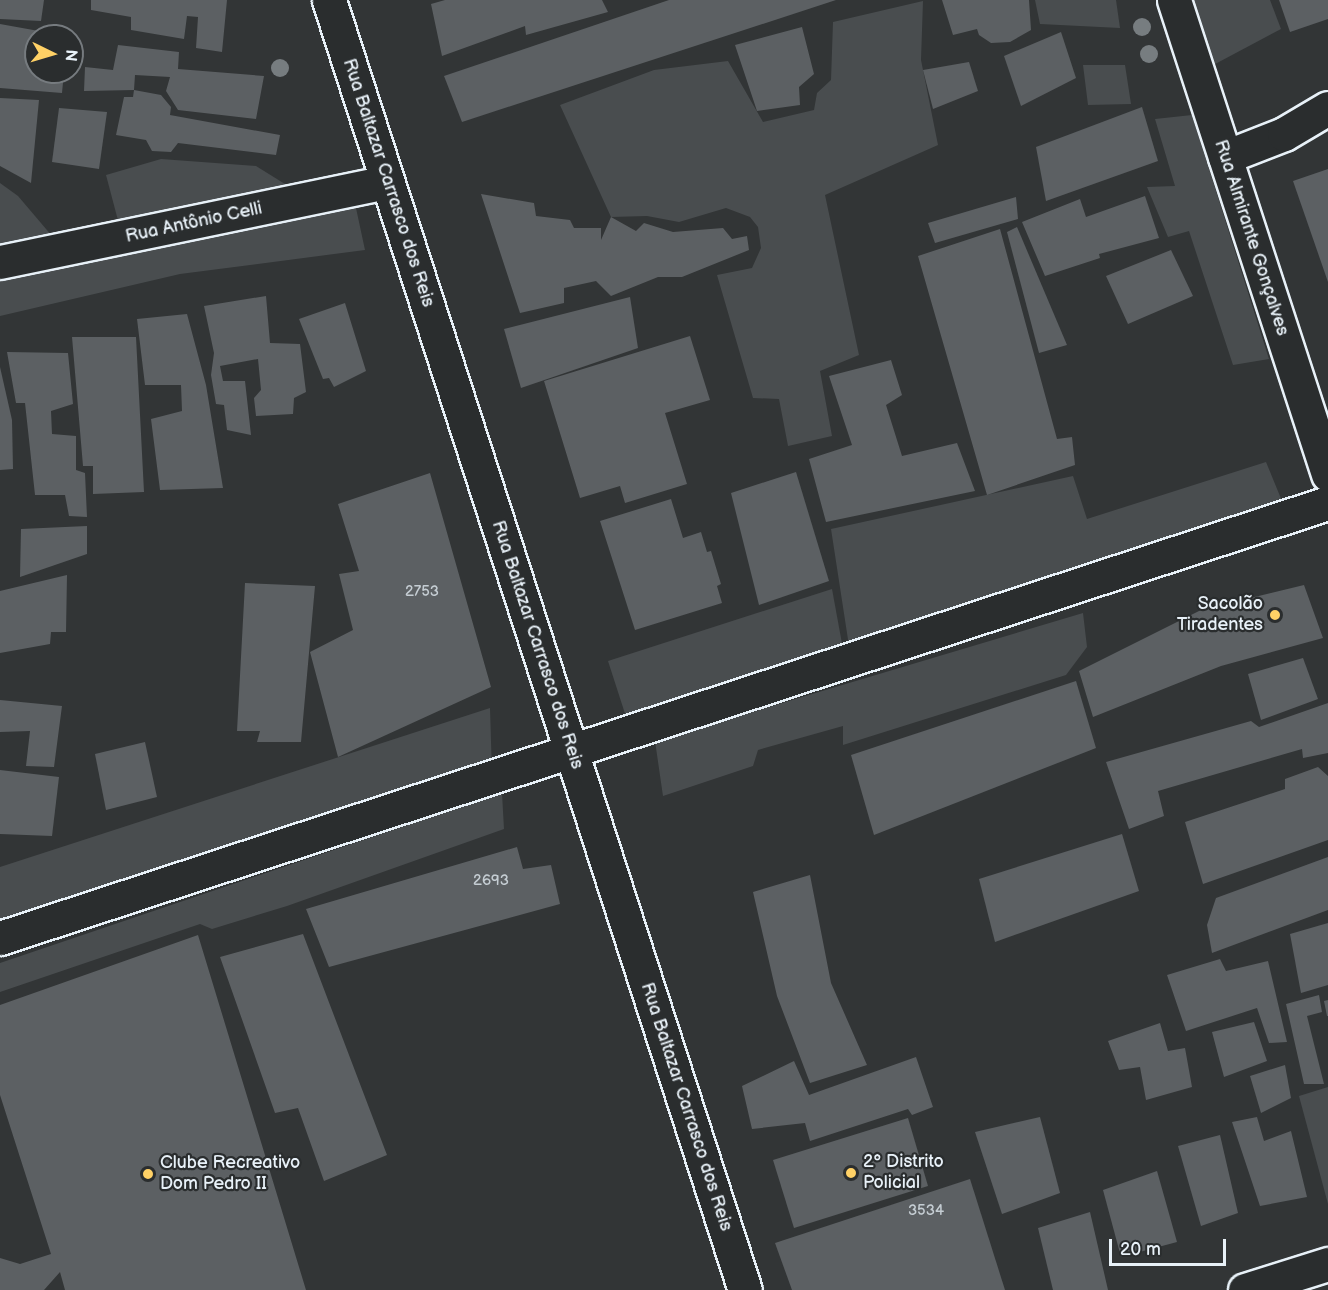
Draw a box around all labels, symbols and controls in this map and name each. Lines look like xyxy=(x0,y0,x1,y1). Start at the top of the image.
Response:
north arrow xyxy=(24,24,84,84)
text: N xyxy=(60,49,80,62)
street label: Rua Baltazar Carrasco dos Reis xyxy=(338,56,438,310)
street label: Rua Almirante Gonçalves xyxy=(1209,137,1293,339)
street label: Rua Antônio Celli xyxy=(124,198,264,248)
street label: Rua Baltazar Carrasco dos Reis xyxy=(487,518,587,772)
house number: 2753 xyxy=(405,583,439,601)
place label: Sacolão Tiradentes xyxy=(1177,594,1263,636)
marker: Sacolão Tiradentes xyxy=(1268,608,1282,622)
house number: 2693 xyxy=(473,872,509,890)
street label: Rua Baltazar Carrasco dos Reis xyxy=(636,980,736,1234)
place label: 2º Distrito Policial xyxy=(863,1152,944,1194)
place label: Clube Recreativo Dom Pedro II xyxy=(160,1153,300,1196)
marker: 2º Distrito Policial xyxy=(844,1166,858,1180)
marker: Clube Recreativo Dom Pedro II xyxy=(141,1167,155,1181)
house number: 3534 xyxy=(908,1202,944,1220)
scale bar xyxy=(1112,1227,1229,1265)
text: 20 m xyxy=(1120,1239,1161,1260)

